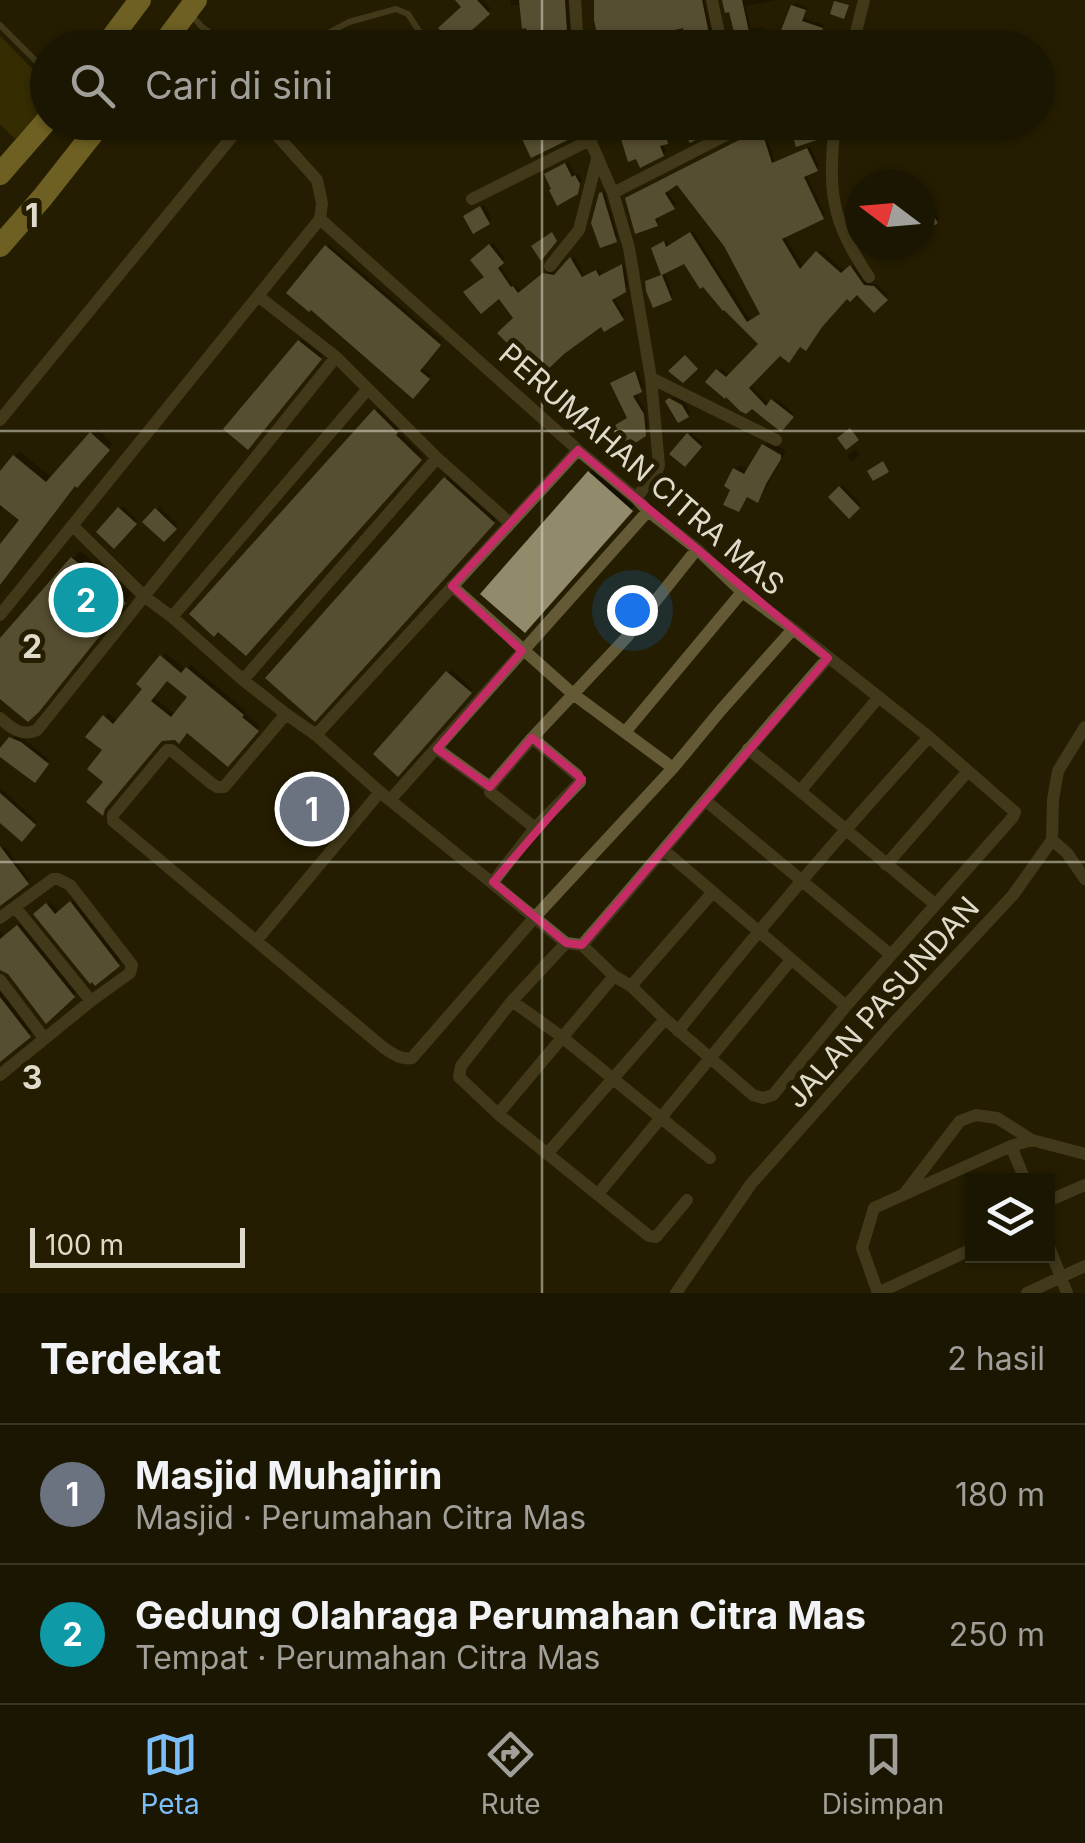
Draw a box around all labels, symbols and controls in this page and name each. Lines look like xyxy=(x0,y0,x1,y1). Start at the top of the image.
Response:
search box xyxy=(30,30,1055,140)
icon: search xyxy=(65,58,120,113)
text: Cari di sini xyxy=(145,62,333,108)
north arrow xyxy=(845,170,935,260)
text: 1 xyxy=(25,196,39,235)
street label: PERUMAHAN CITRA MAS xyxy=(492,336,792,602)
pin: 2 xyxy=(54,562,118,638)
your location xyxy=(607,585,658,636)
text: 2 xyxy=(22,627,42,666)
pin: 1 xyxy=(280,772,344,846)
street label: JALAN PASUNDAN xyxy=(778,889,986,1115)
text: 3 xyxy=(22,1058,42,1097)
map controls xyxy=(965,1173,1055,1263)
button: layers xyxy=(965,1173,1055,1263)
scale bar xyxy=(30,1223,245,1268)
text: 100 m xyxy=(45,1228,124,1262)
text: Terdekat xyxy=(40,1333,221,1384)
text: 2 hasil xyxy=(947,1339,1045,1378)
text: Masjid Muhajirin xyxy=(135,1452,442,1498)
text: 1 xyxy=(66,1475,79,1514)
text: 180 m xyxy=(955,1475,1045,1514)
text: Masjid · Perumahan Citra Mas xyxy=(135,1498,586,1537)
text: Gedung Olahraga Perumahan Citra Mas xyxy=(135,1592,866,1638)
text: 2 xyxy=(62,1615,83,1654)
text: 250 m xyxy=(949,1615,1045,1654)
text: Tempat · Perumahan Citra Mas xyxy=(135,1638,600,1677)
tab: Peta xyxy=(141,1727,200,1821)
tab: Rute xyxy=(481,1727,541,1821)
tab: Disimpan xyxy=(822,1727,944,1821)

